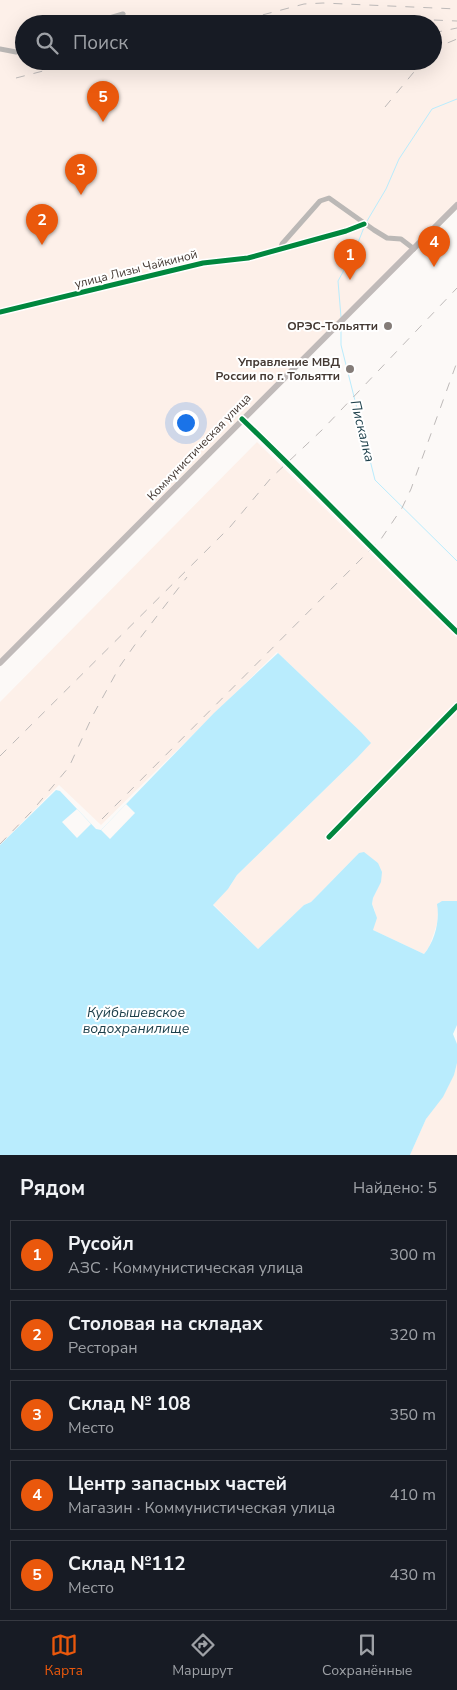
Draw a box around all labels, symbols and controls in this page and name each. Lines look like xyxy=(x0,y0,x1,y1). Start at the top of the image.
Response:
search box xyxy=(15,15,442,70)
icon: search xyxy=(33,29,61,57)
text: Поиск xyxy=(73,30,128,56)
pin: 5 xyxy=(87,81,119,122)
pin: 3 xyxy=(65,154,97,195)
pin: 2 xyxy=(26,204,58,245)
pin: 4 xyxy=(418,226,450,267)
pin: 1 xyxy=(334,239,366,280)
street label: улица Лизы Чайкиной xyxy=(73,246,199,292)
place label: ОРЭС-Тольятти xyxy=(287,318,378,334)
marker: ОРЭС-Тольятти xyxy=(382,320,394,332)
place label: Управление МВД России по г. Тольятти xyxy=(215,354,340,384)
marker: Управление МВД России по г. Тольятти xyxy=(344,363,356,375)
street label: Коммунистическая улица xyxy=(144,390,254,504)
water label: Пискалка xyxy=(346,398,379,464)
your location xyxy=(173,410,199,436)
water label: Куйбышевское водохранилище xyxy=(83,1003,190,1038)
text: Рядом xyxy=(20,1174,85,1202)
text: Найдено: 5 xyxy=(353,1177,437,1199)
text: Русойл xyxy=(68,1231,134,1257)
text: 1 xyxy=(32,1244,42,1266)
text: 300 m xyxy=(389,1244,436,1266)
text: АЗС · Коммунистическая улица xyxy=(68,1257,303,1279)
text: Столовая на складах xyxy=(68,1311,263,1337)
text: 2 xyxy=(32,1324,42,1346)
text: 320 m xyxy=(389,1324,436,1346)
text: Ресторан xyxy=(68,1337,138,1359)
text: Склад № 108 xyxy=(68,1391,191,1417)
text: 3 xyxy=(32,1404,42,1426)
text: 350 m xyxy=(389,1404,436,1426)
text: Место xyxy=(68,1417,114,1439)
text: Центр запасных частей xyxy=(68,1471,287,1497)
text: 4 xyxy=(32,1484,42,1506)
text: 410 m xyxy=(389,1484,436,1506)
text: Магазин · Коммунистическая улица xyxy=(68,1497,335,1519)
text: Склад №112 xyxy=(68,1551,186,1577)
text: 5 xyxy=(32,1564,42,1586)
text: 430 m xyxy=(389,1564,436,1586)
text: Место xyxy=(68,1577,114,1599)
tab: Карта xyxy=(45,1631,83,1680)
tab: Маршрут xyxy=(172,1631,233,1680)
tab: Сохранённые xyxy=(322,1631,412,1680)

